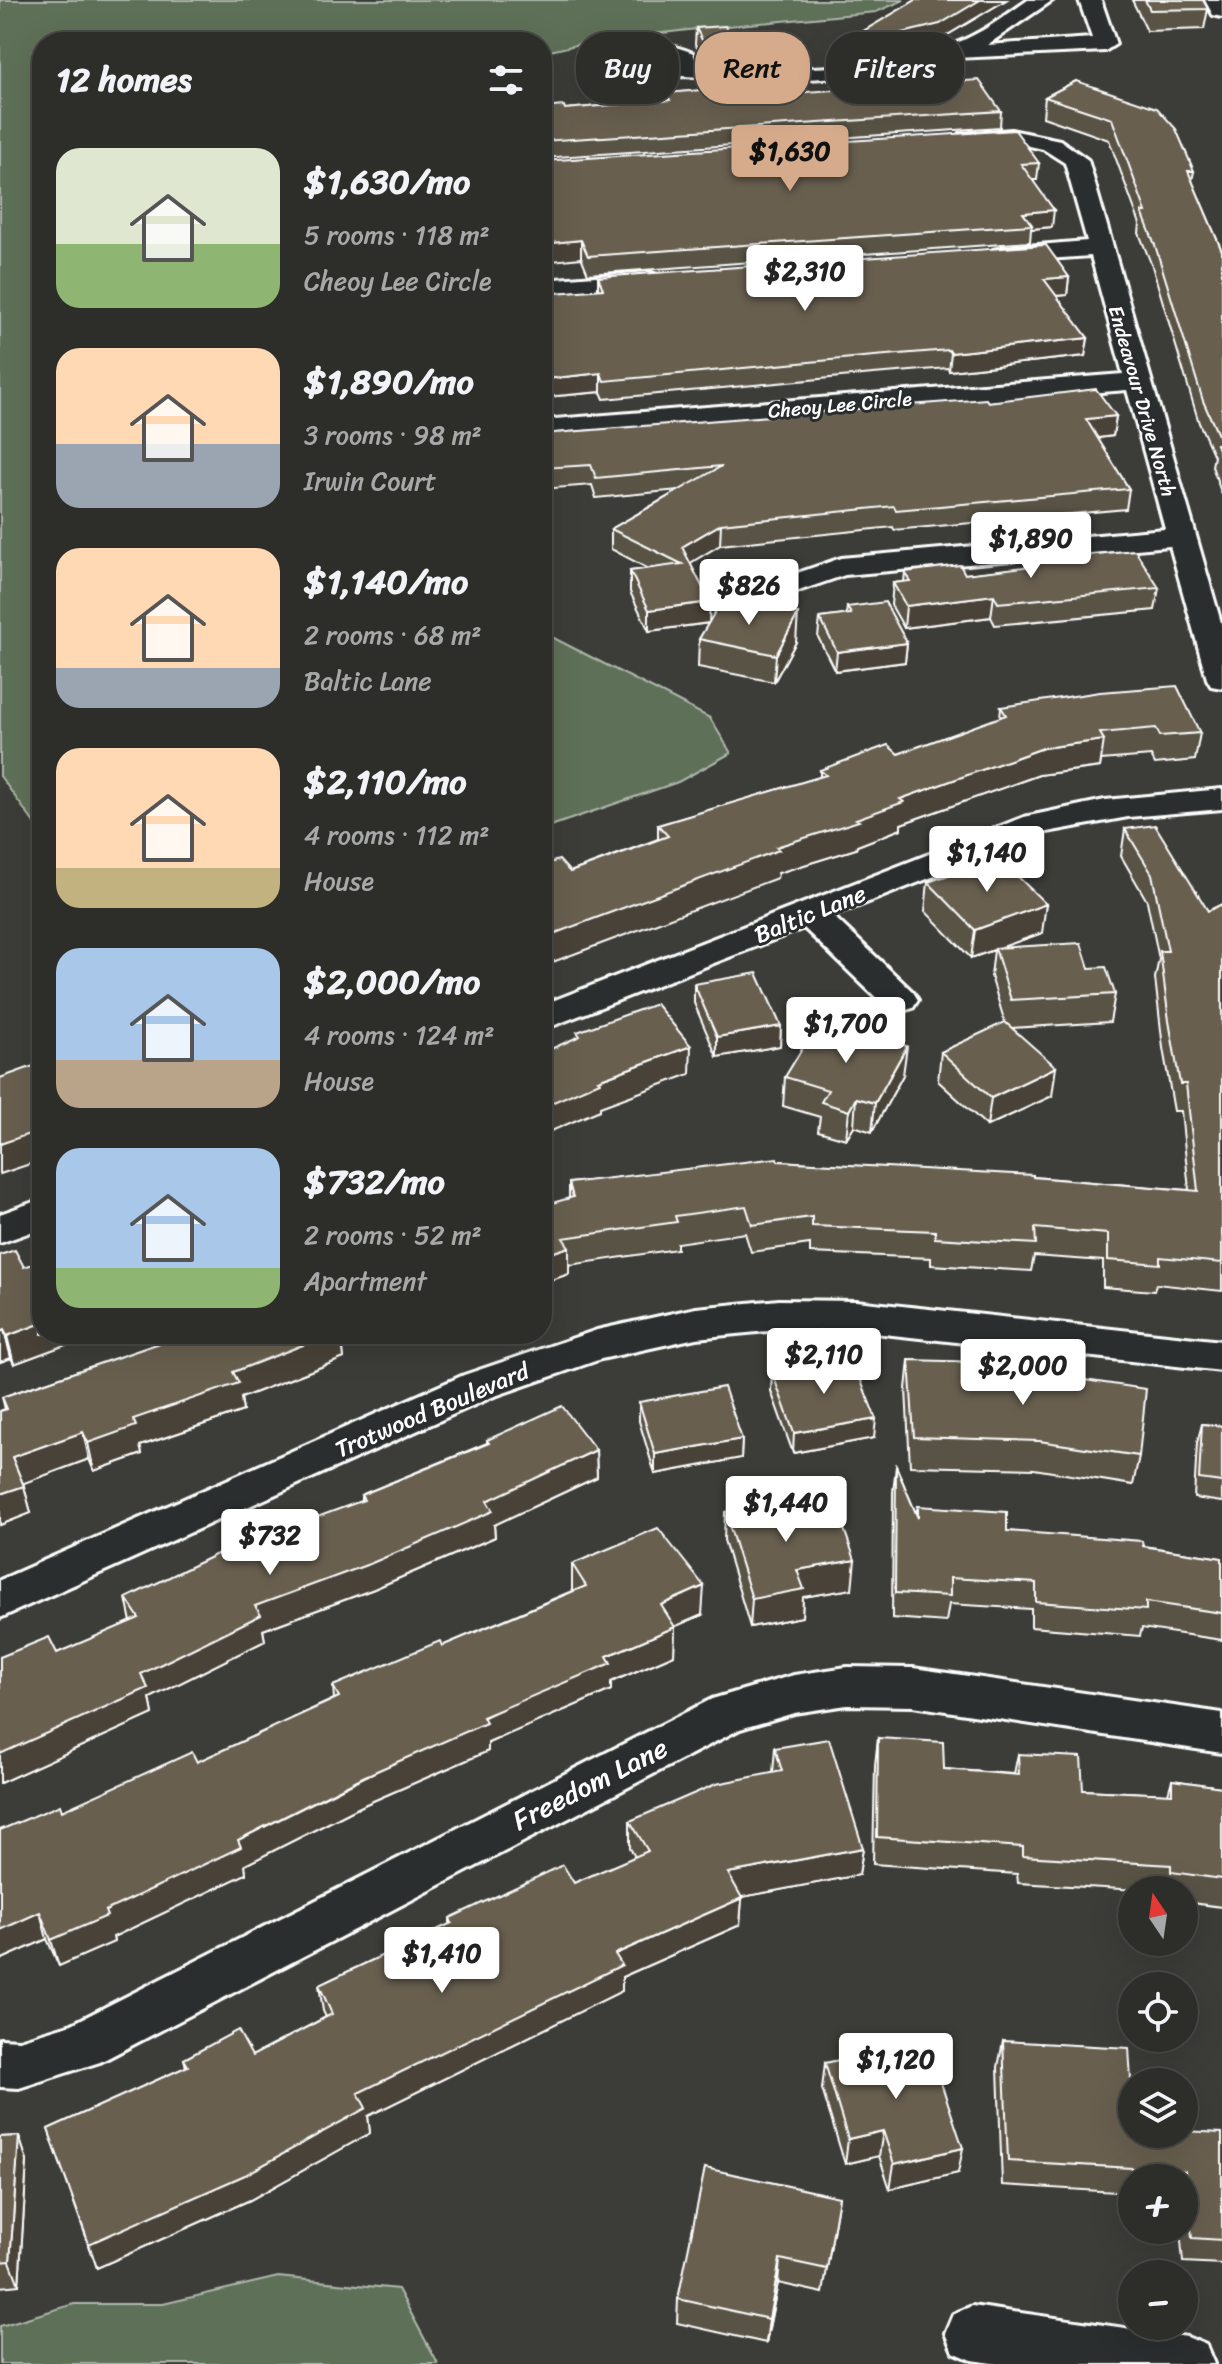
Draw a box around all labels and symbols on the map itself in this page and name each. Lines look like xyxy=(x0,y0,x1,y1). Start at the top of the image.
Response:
pin: $1,630 xyxy=(725,125,855,193)
pin: $2,310 xyxy=(740,245,870,313)
street label: Endeavour Drive North xyxy=(1098,301,1186,501)
street label: Cheoy Lee Circle xyxy=(767,381,914,429)
pin: $1,890 xyxy=(966,512,1096,580)
pin: $826 xyxy=(702,559,796,627)
pin: $1,140 xyxy=(922,826,1052,894)
street label: Baltic Lane xyxy=(748,872,872,956)
pin: $1,700 xyxy=(781,997,911,1065)
pin: $2,110 xyxy=(759,1328,889,1396)
pin: $2,000 xyxy=(958,1339,1088,1407)
street label: Trotwood Boulevard xyxy=(328,1350,537,1470)
pin: $1,440 xyxy=(721,1476,851,1544)
pin: $732 xyxy=(223,1509,317,1577)
street label: Freedom Lane xyxy=(503,1724,677,1844)
north arrow xyxy=(1118,1876,1198,1956)
pin: $1,410 xyxy=(377,1927,507,1995)
pin: $1,120 xyxy=(831,2033,961,2101)

